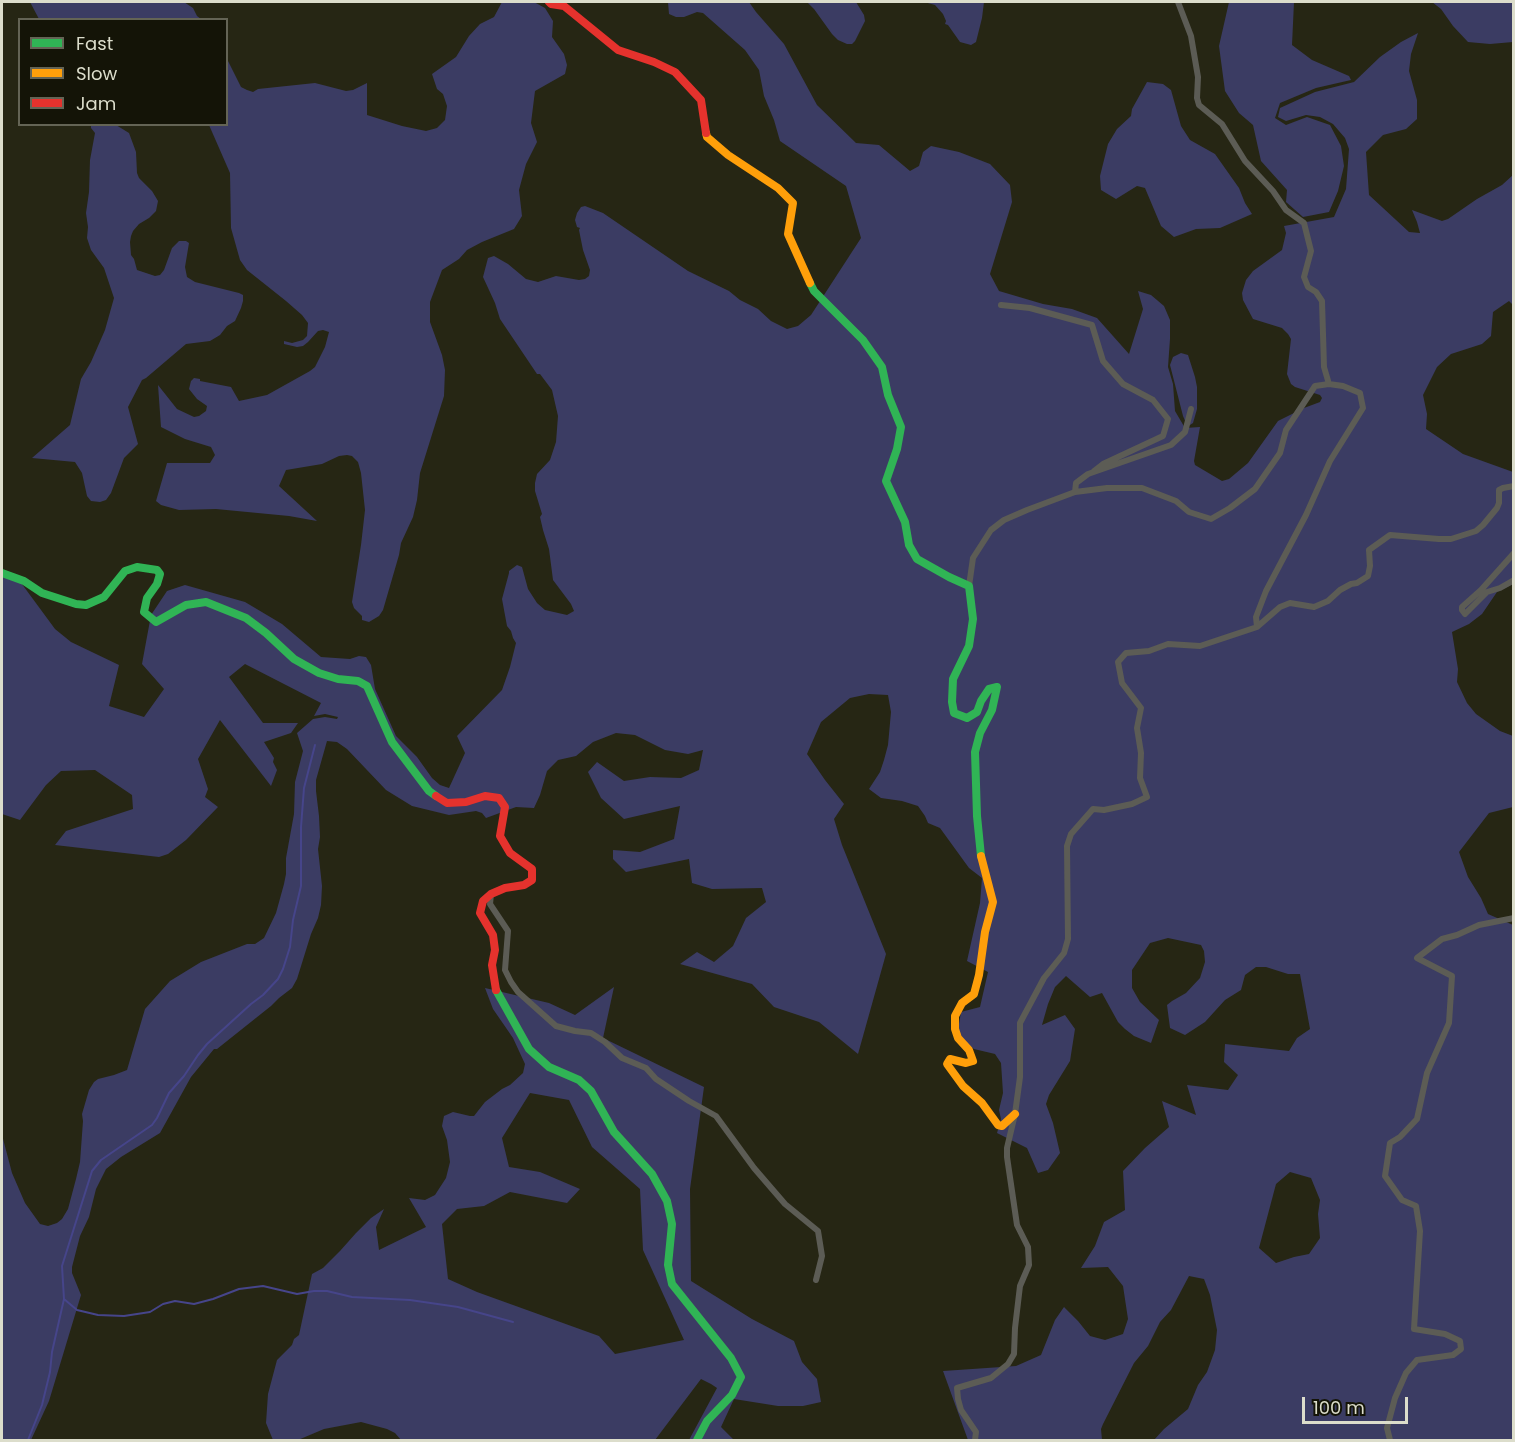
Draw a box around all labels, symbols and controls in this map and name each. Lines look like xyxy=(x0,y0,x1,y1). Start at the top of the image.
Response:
legend xyxy=(18,18,228,126)
text: Fast xyxy=(76,31,113,56)
text: Slow xyxy=(76,61,117,86)
text: Jam xyxy=(76,91,116,116)
scale bar xyxy=(1305,1385,1412,1423)
text: 100 m xyxy=(1313,1395,1365,1420)

